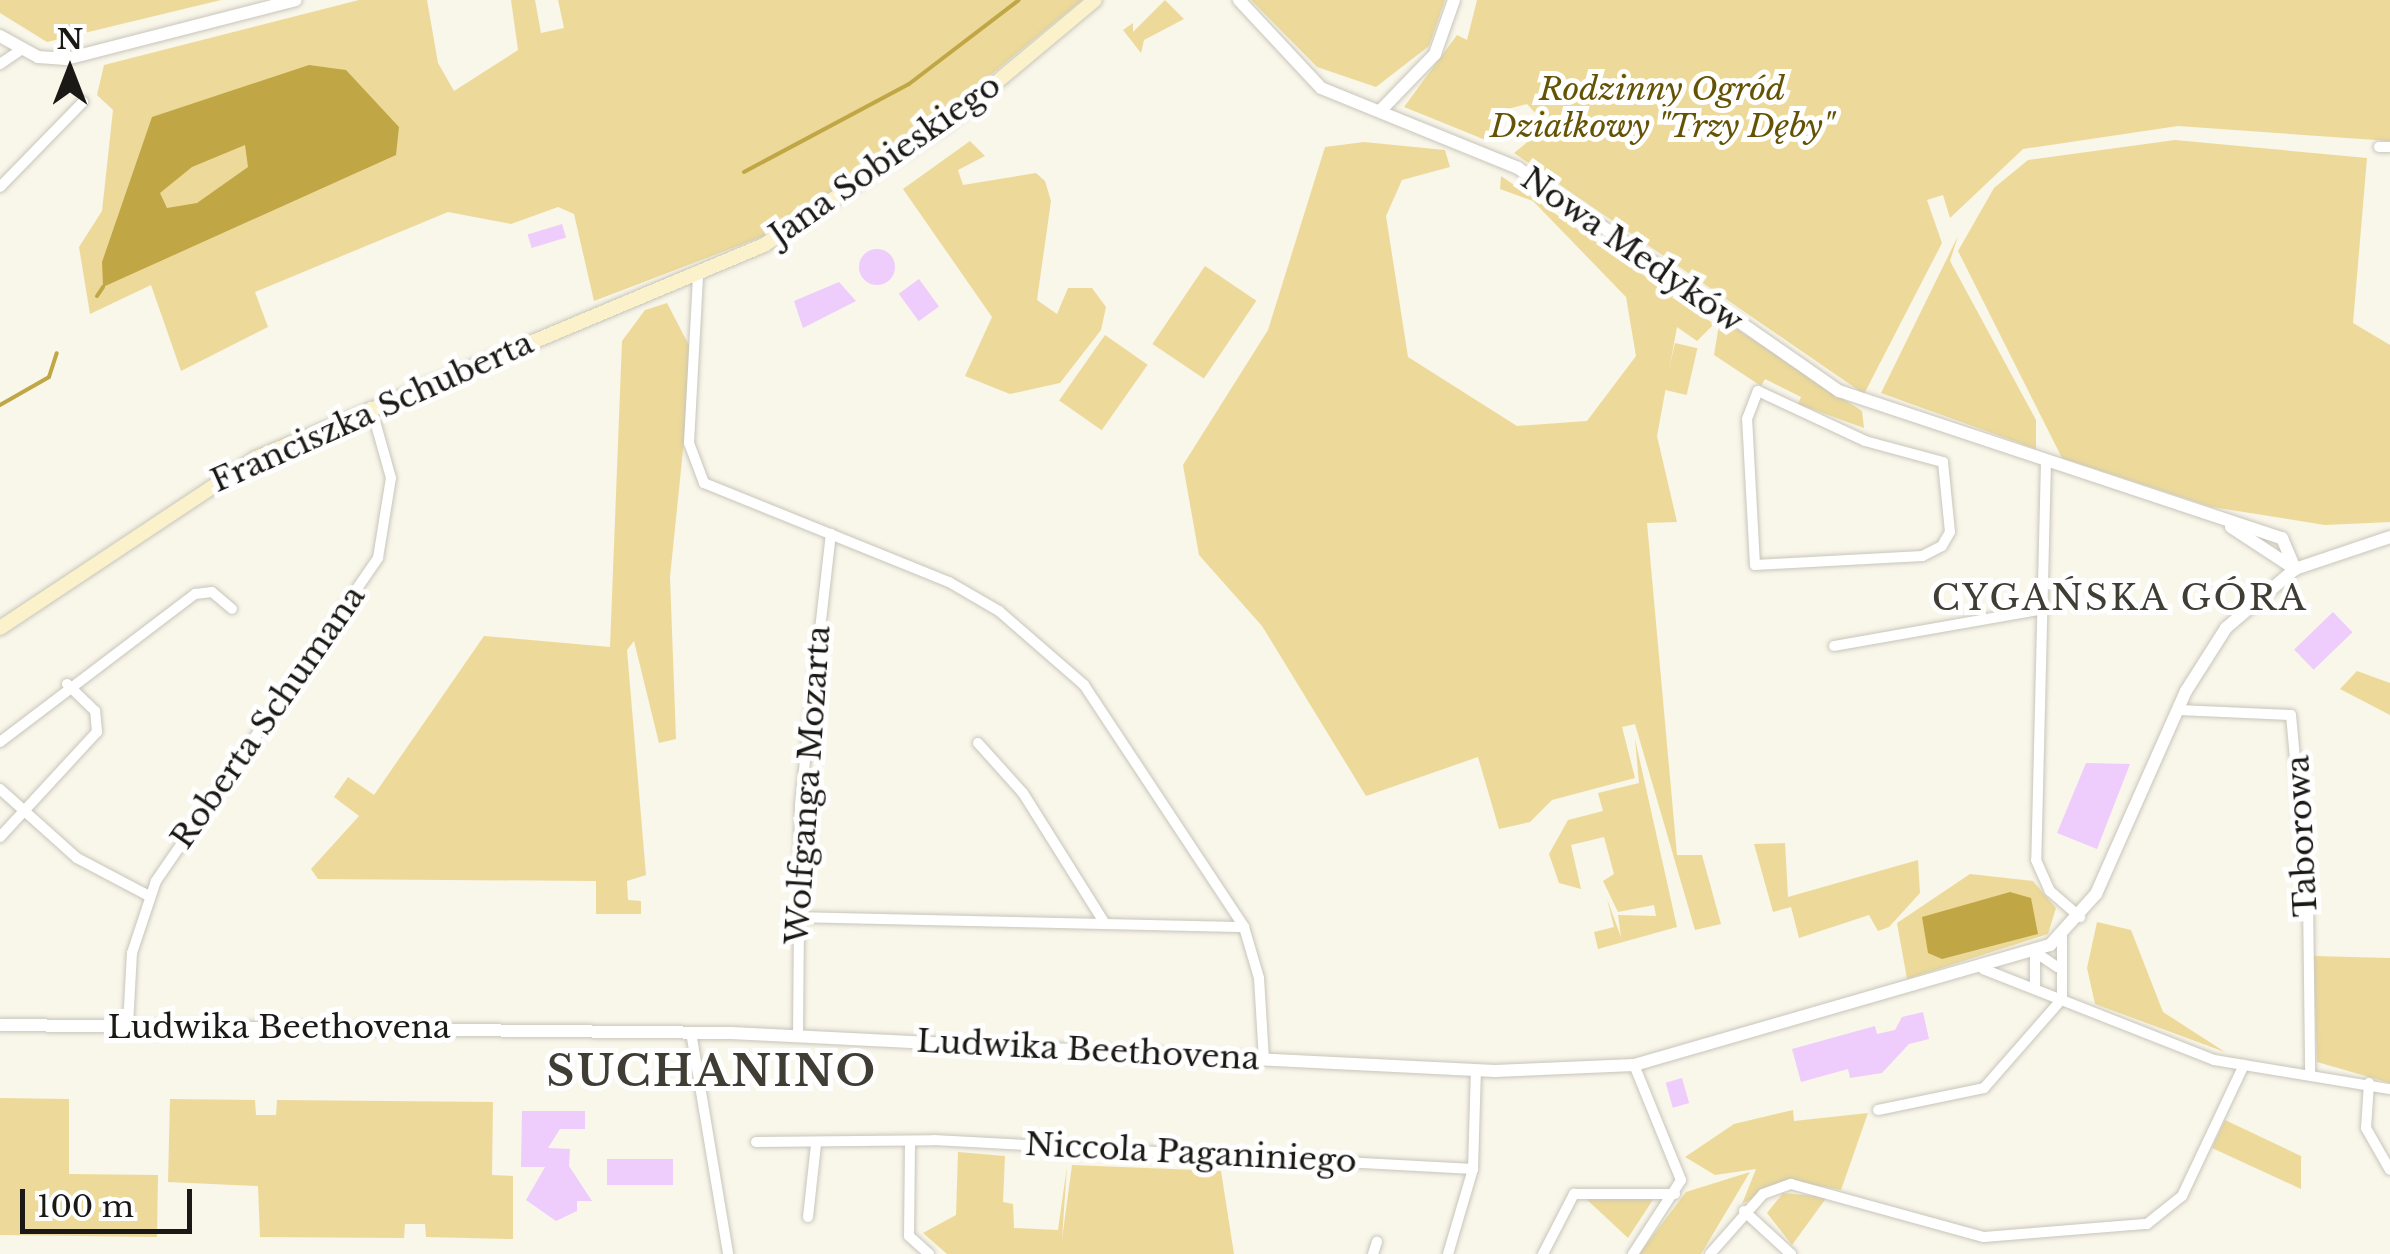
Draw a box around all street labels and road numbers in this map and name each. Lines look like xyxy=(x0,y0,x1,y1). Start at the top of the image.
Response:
street label: Jana Sobieskiego xyxy=(762,66,1008,254)
street label: Nowa Medyków xyxy=(1514,159,1750,341)
street label: Franciszka Schuberta xyxy=(205,324,539,500)
street label: Roberta Schumana xyxy=(163,578,373,856)
street label: Wolfganga Mozarta xyxy=(778,624,838,946)
street label: Taborowa xyxy=(2279,754,2325,918)
street label: Ludwika Beethovena xyxy=(107,1008,451,1046)
street label: Ludwika Beethovena xyxy=(916,1022,1260,1078)
street label: Niccola Paganiniego xyxy=(1024,1125,1358,1181)

